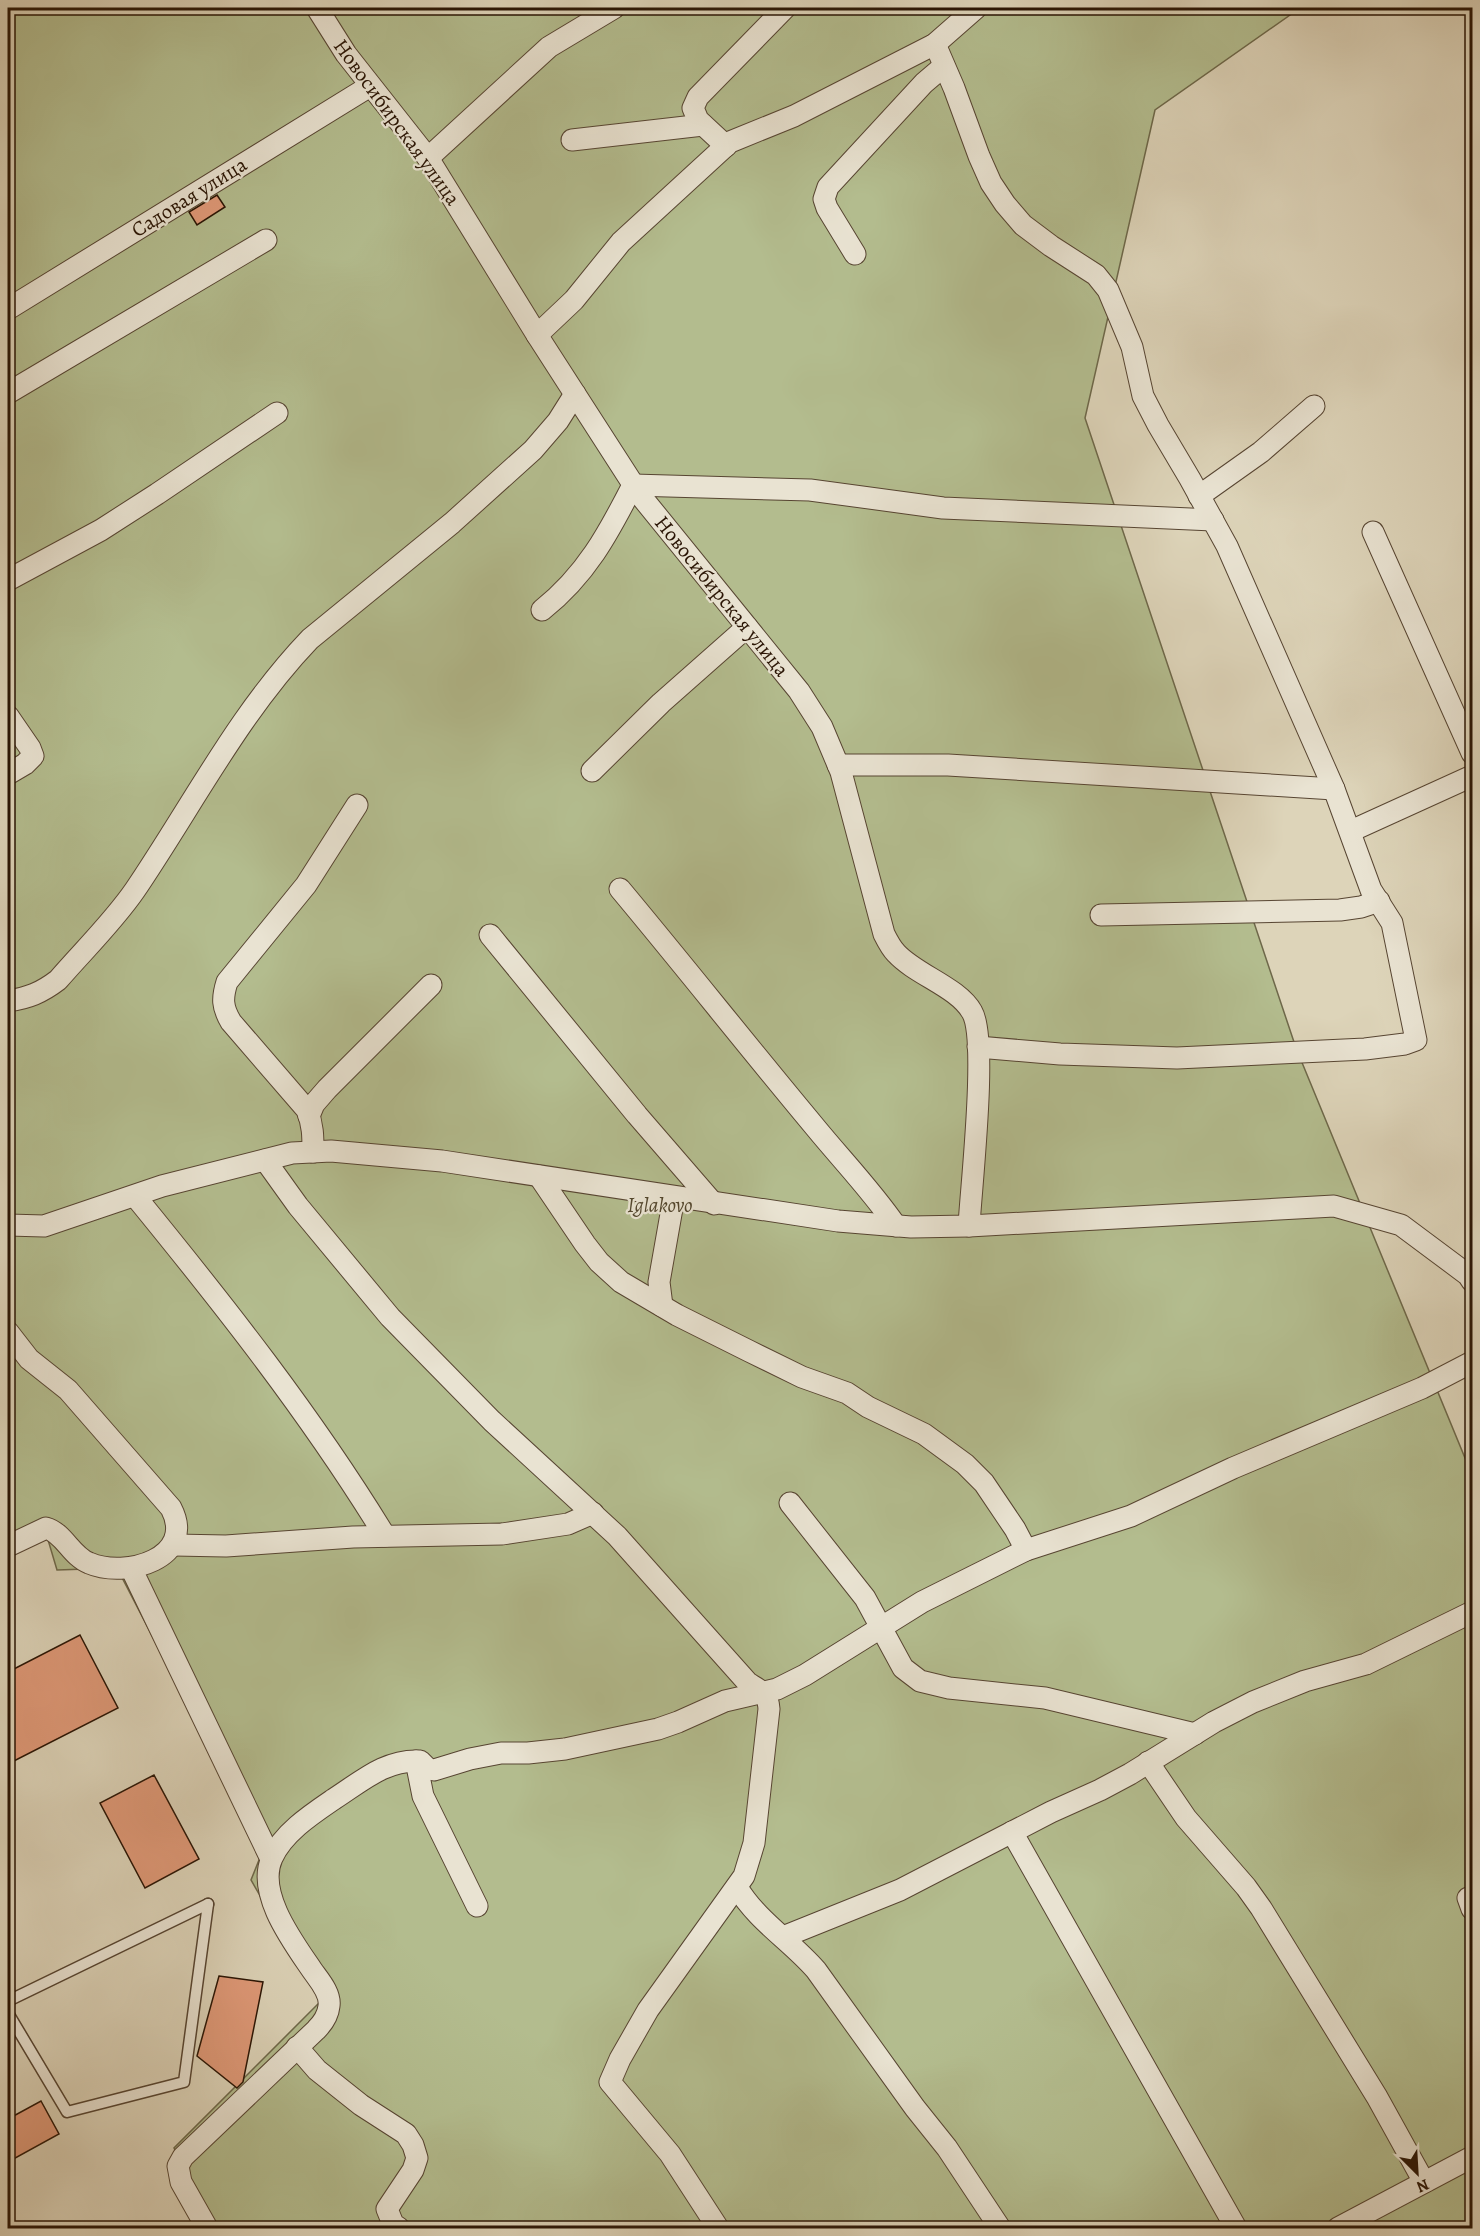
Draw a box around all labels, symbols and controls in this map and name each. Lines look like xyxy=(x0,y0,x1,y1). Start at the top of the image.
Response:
street label: Новосибирская улица xyxy=(327,33,467,211)
street label: Садовая улица xyxy=(126,150,252,244)
street label: Новосибирская улица xyxy=(648,510,796,683)
park label: Iglakovo xyxy=(627,1191,693,1219)
north arrow xyxy=(1387,2143,1447,2203)
text: N xyxy=(1413,2173,1432,2198)

